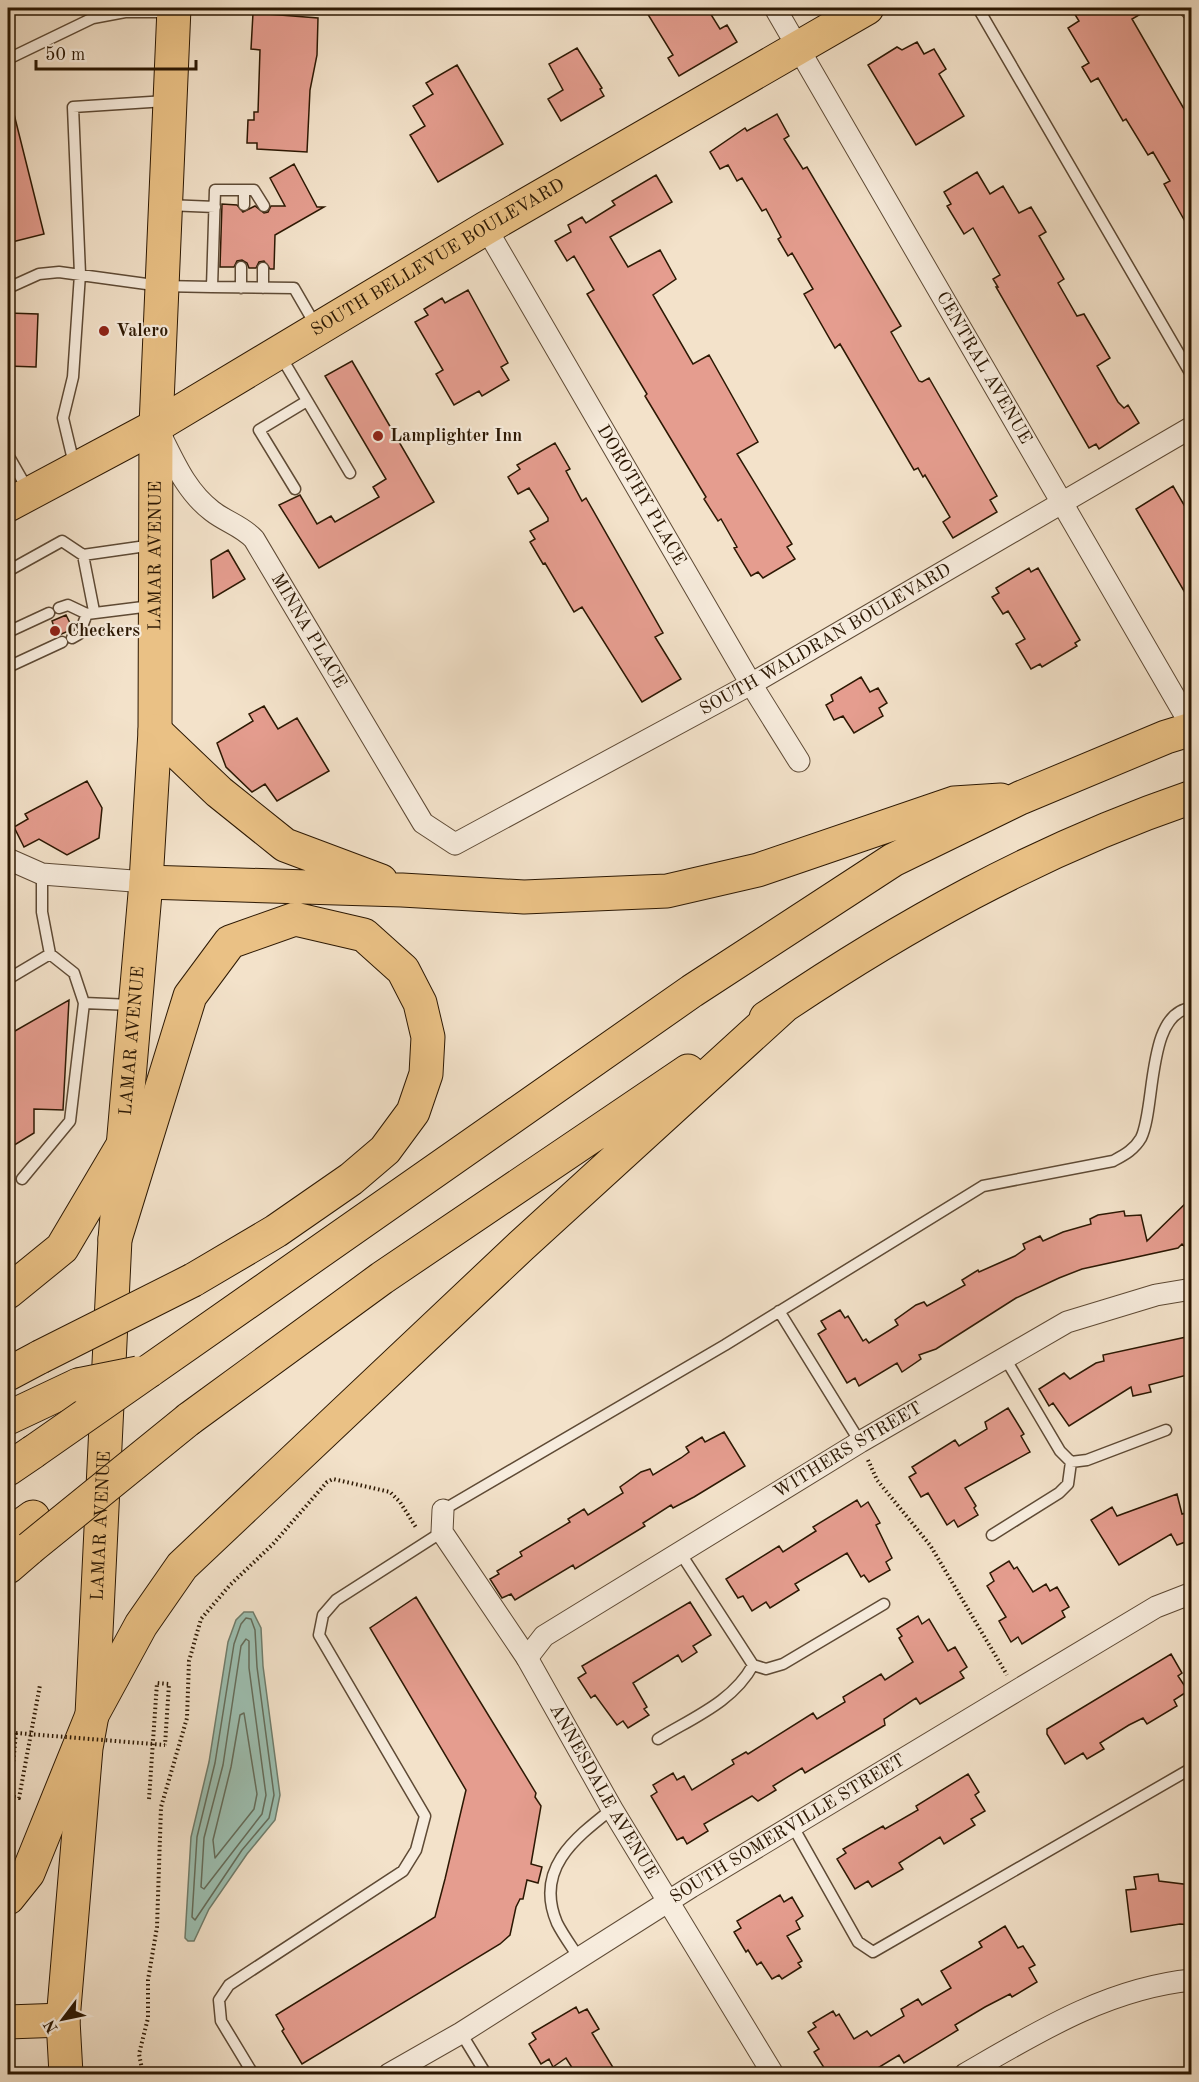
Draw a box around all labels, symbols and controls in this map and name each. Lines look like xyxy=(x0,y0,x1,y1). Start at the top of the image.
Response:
scale bar xyxy=(36,33,196,71)
text: 50 m xyxy=(45,46,85,64)
street label: SOUTH BELLEVUE BOULEVARD xyxy=(308,176,568,340)
street label: CENTRAL AVENUE xyxy=(933,289,1035,447)
place label: Valero xyxy=(116,322,168,340)
marker: Valero xyxy=(97,324,111,338)
street label: DOROTHY PLACE xyxy=(594,422,689,568)
place label: Lamplighter Inn xyxy=(390,427,522,445)
marker: Lamplighter Inn xyxy=(371,429,385,443)
street label: LAMAR AVENUE xyxy=(146,481,165,631)
street label: SOUTH WALDRAN BOULEVARD xyxy=(697,560,954,719)
street label: MINNA PLACE xyxy=(268,570,350,691)
place label: Checkers xyxy=(67,622,140,640)
marker: Checkers xyxy=(48,624,62,638)
street label: LAMAR AVENUE xyxy=(117,965,148,1116)
street label: WITHERS STREET xyxy=(771,1399,925,1502)
street label: LAMAR AVENUE xyxy=(89,1450,114,1601)
street label: ANNESDALE AVENUE xyxy=(546,1701,661,1882)
street label: SOUTH SOMERVILLE STREET xyxy=(667,1751,908,1907)
north arrow xyxy=(33,1989,93,2049)
text: N xyxy=(42,2016,62,2035)

